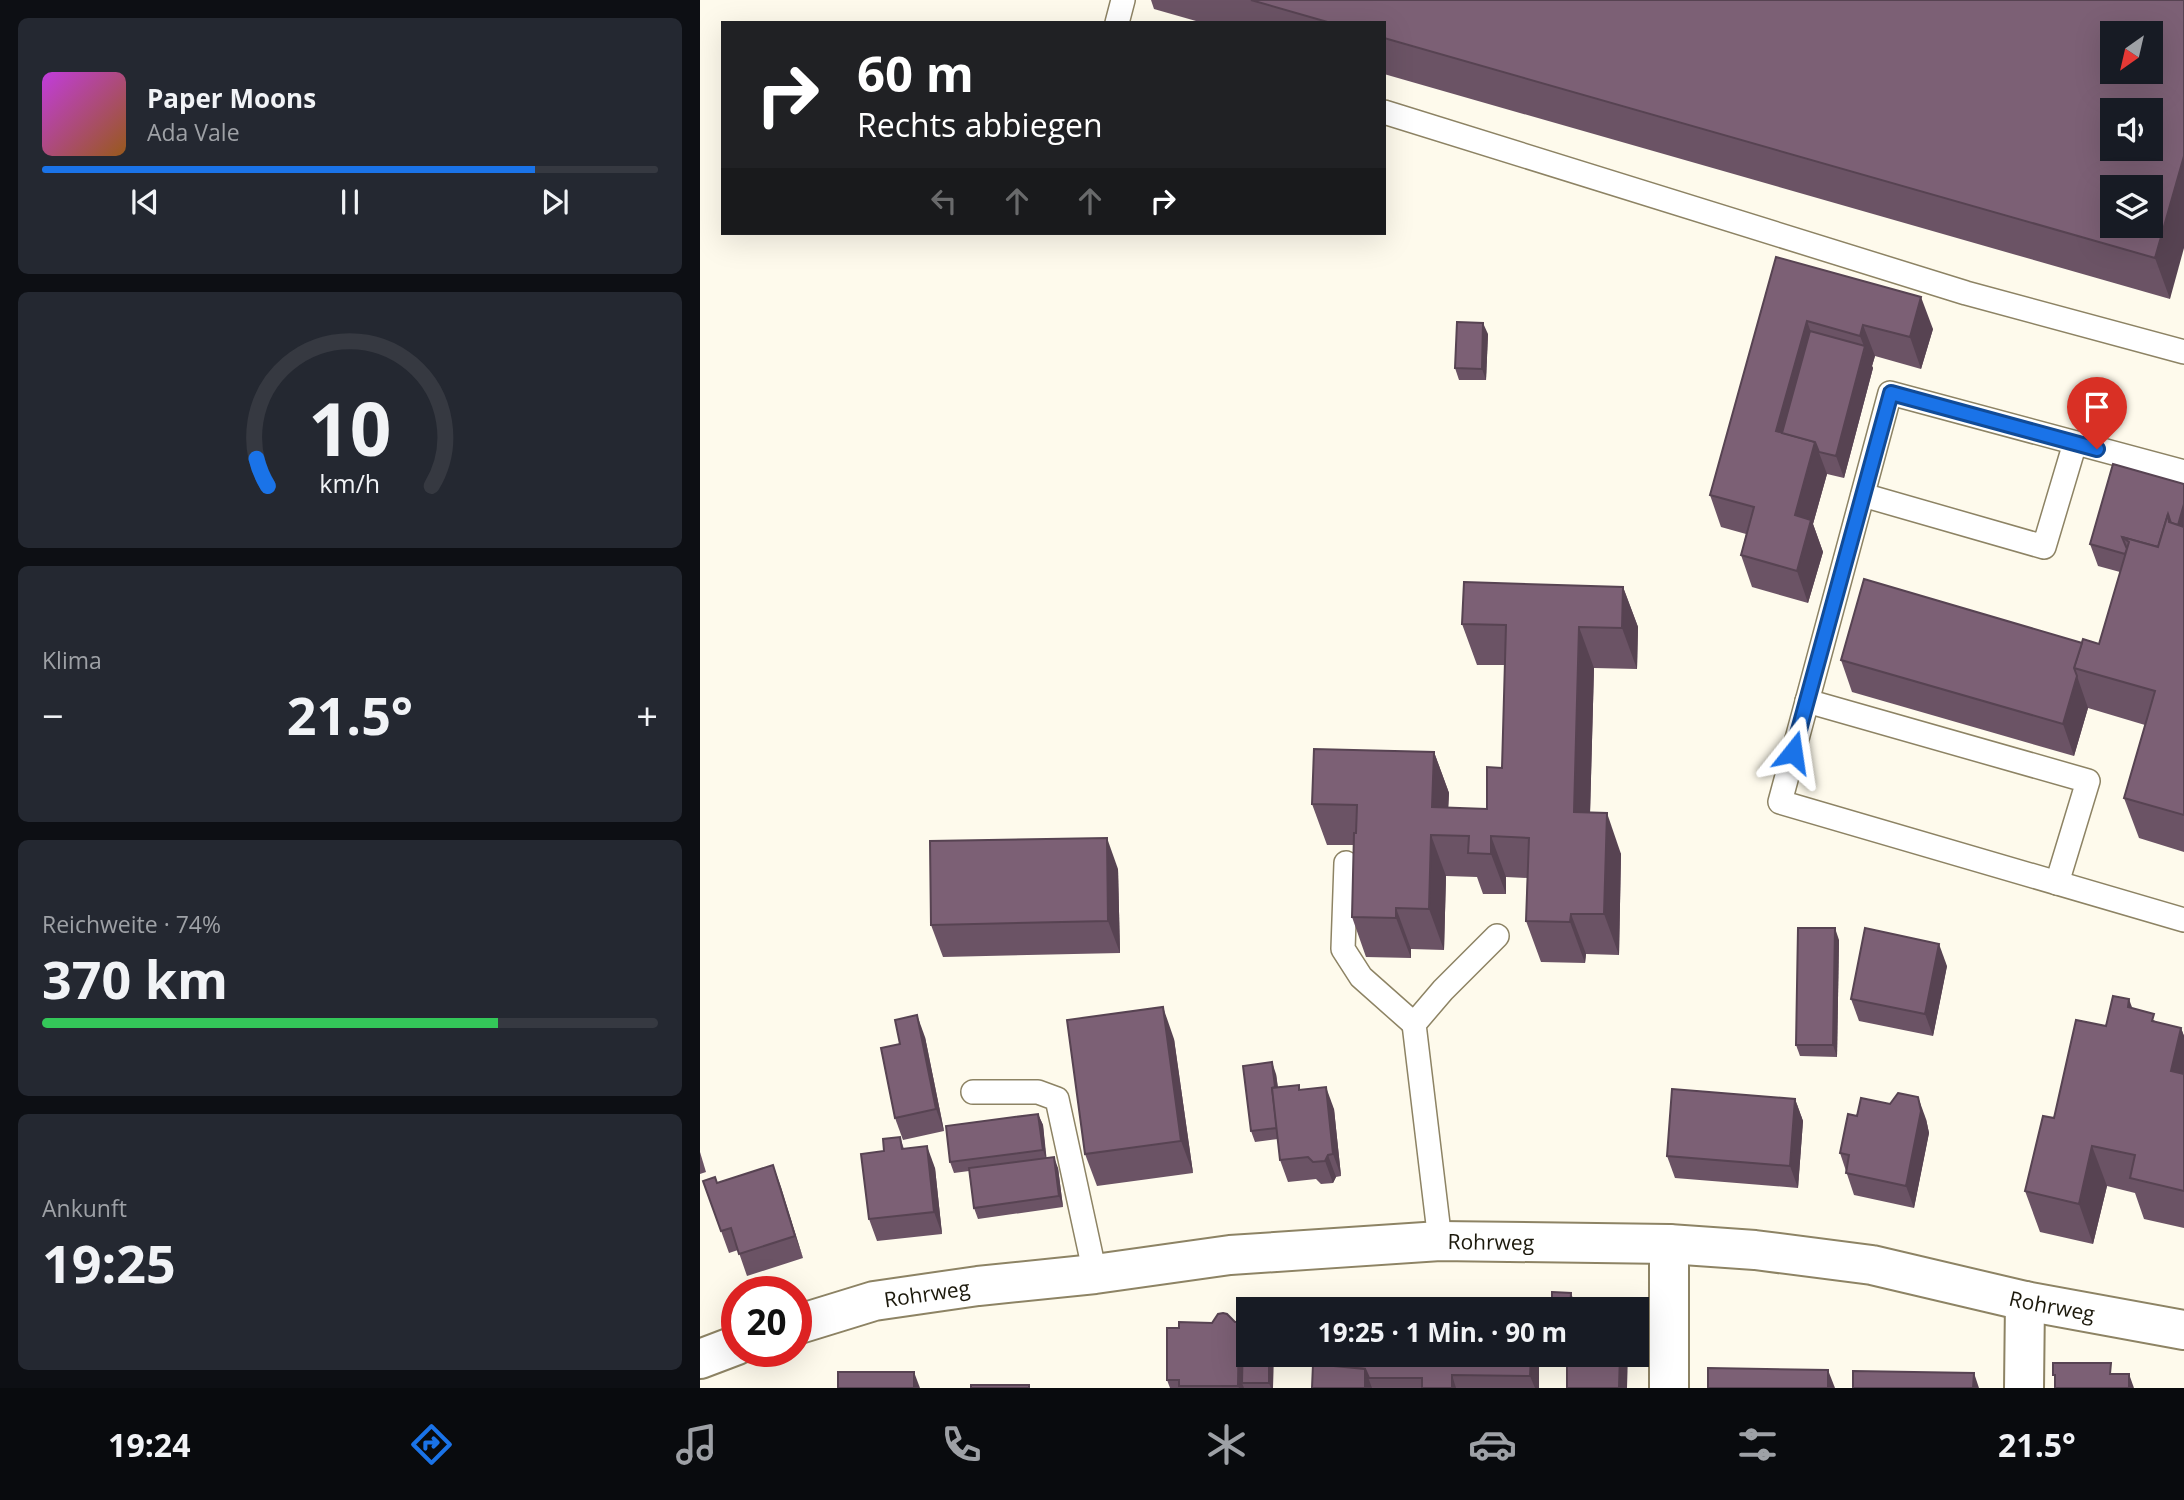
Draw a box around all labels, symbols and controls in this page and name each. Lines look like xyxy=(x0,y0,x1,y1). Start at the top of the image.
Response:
north arrow xyxy=(2100,21,2163,84)
map controls xyxy=(2100,21,2163,238)
text: 60 m xyxy=(857,40,974,106)
icon: right xyxy=(742,49,833,140)
text: Paper Moons xyxy=(147,80,316,116)
button: sound xyxy=(2100,98,2163,161)
text: Rechts abbiegen xyxy=(857,103,1103,146)
text: Ada Vale xyxy=(147,116,240,148)
button: layers xyxy=(2100,175,2163,238)
icon: left xyxy=(925,182,963,220)
icon: ahead xyxy=(998,182,1036,220)
icon: ahead xyxy=(1071,182,1109,220)
icon: right xyxy=(1144,182,1182,220)
icon: previous xyxy=(126,183,164,221)
icon: pause xyxy=(331,183,369,221)
icon: next xyxy=(536,183,574,221)
pin xyxy=(2067,377,2127,449)
text: 10 xyxy=(308,378,392,477)
icon: arrive xyxy=(2078,388,2116,426)
text: km/h xyxy=(320,466,380,500)
text: Klima xyxy=(42,644,102,676)
text: 21.5° xyxy=(287,679,413,750)
text: − xyxy=(42,689,64,741)
text: + xyxy=(636,689,658,741)
position arrow xyxy=(1756,715,1830,789)
text: Reichweite · 74% xyxy=(42,908,221,940)
text: 370 km xyxy=(42,943,228,1014)
text: Ankunft xyxy=(42,1192,127,1224)
text: 19:25 xyxy=(42,1227,176,1298)
street label: Rohrweg xyxy=(1447,1227,1534,1256)
street label: Rohrweg xyxy=(882,1273,972,1313)
speed limit sign: 20 xyxy=(721,1276,812,1367)
street label: Rohrweg xyxy=(2006,1284,2097,1327)
text: 19:25 · 1 Min. · 90 m xyxy=(1318,1314,1567,1350)
icon: directions xyxy=(407,1420,456,1469)
icon: music xyxy=(672,1420,721,1469)
icon: phone xyxy=(937,1420,986,1469)
icon: climate xyxy=(1202,1420,1251,1469)
icon: car xyxy=(1468,1420,1517,1469)
icon: filters xyxy=(1733,1420,1782,1469)
text: 19:24 xyxy=(108,1423,190,1466)
text: 21.5° xyxy=(1998,1423,2076,1466)

